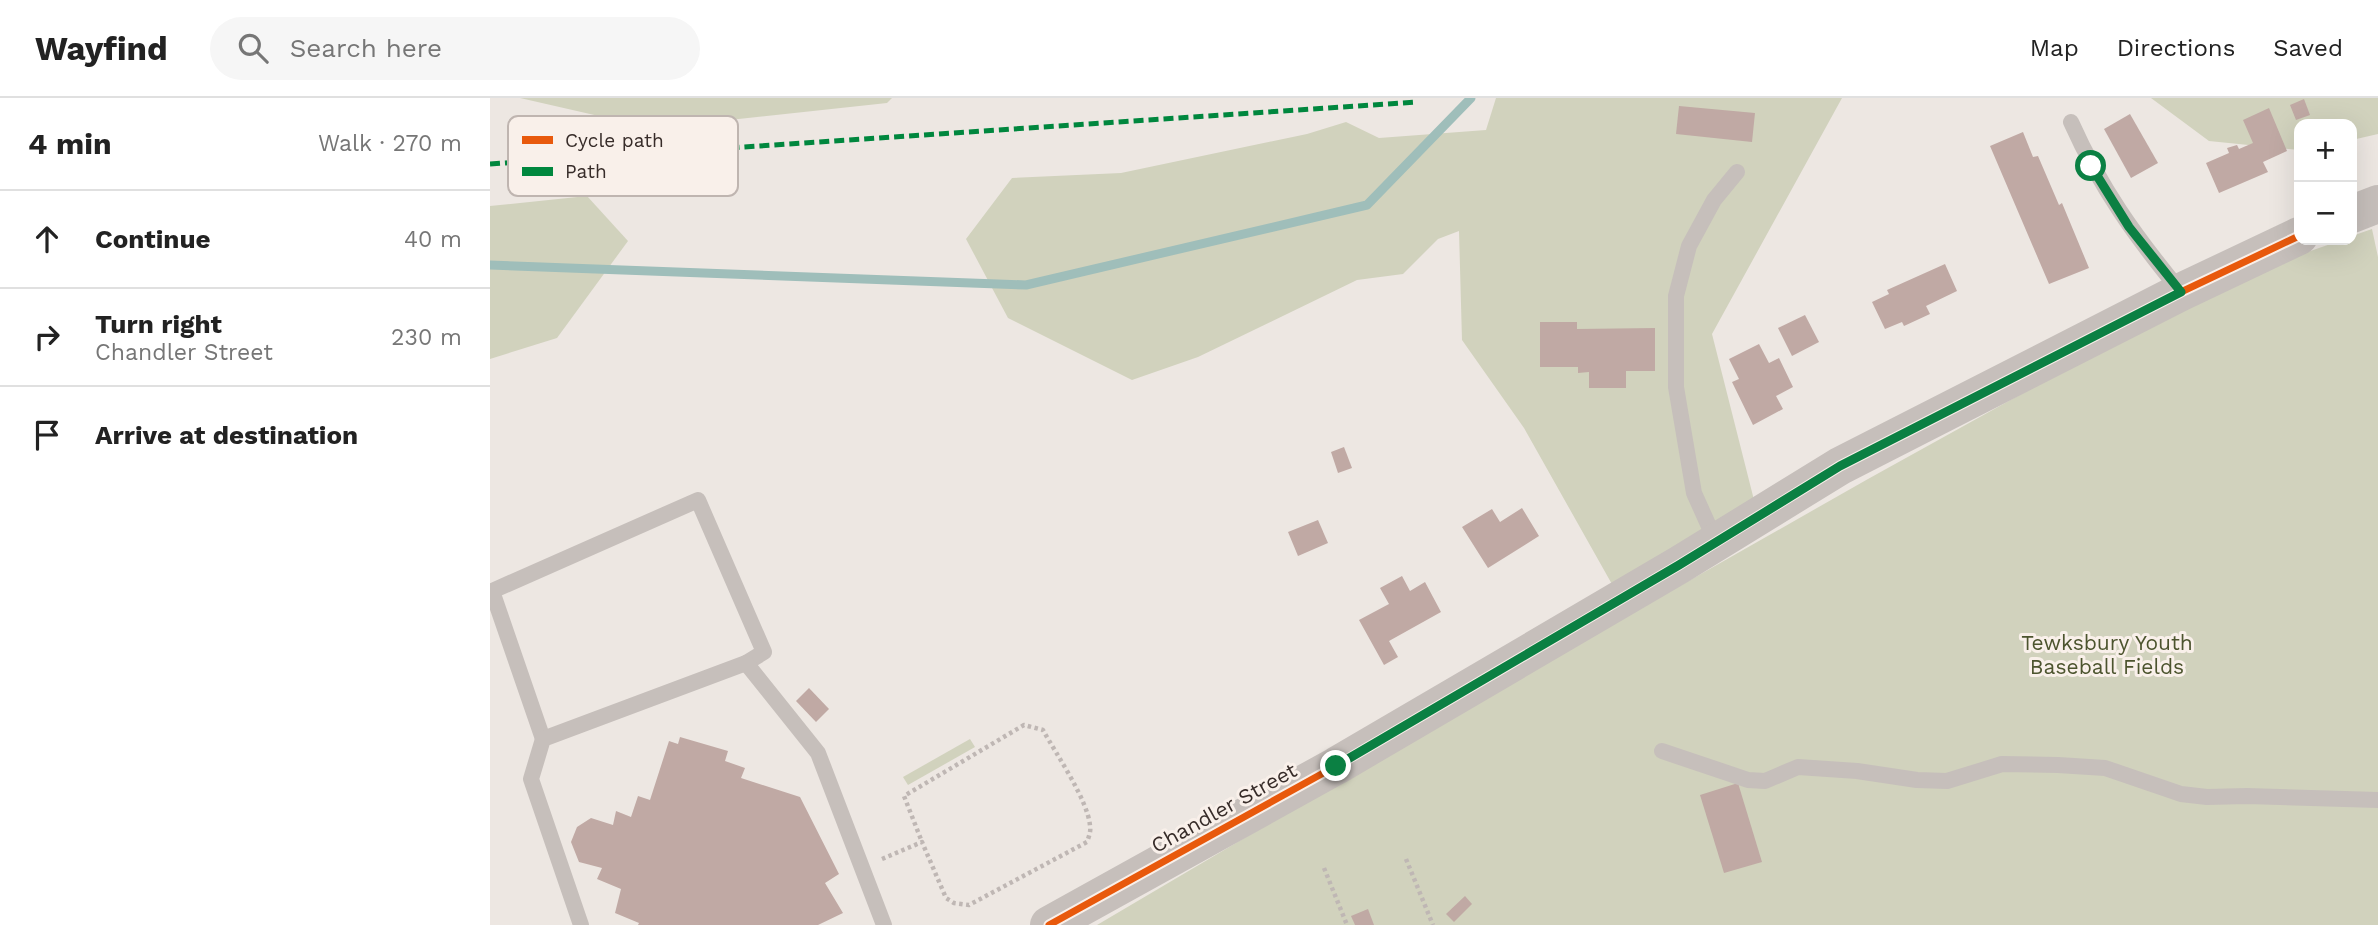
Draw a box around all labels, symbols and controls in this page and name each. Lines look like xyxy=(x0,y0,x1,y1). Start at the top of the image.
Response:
search box xyxy=(210,17,700,80)
text: Wayfind xyxy=(35,29,168,68)
icon: search xyxy=(234,29,272,67)
text: Search here xyxy=(290,33,442,63)
text: Map xyxy=(2030,34,2079,62)
text: Directions xyxy=(2117,34,2235,62)
text: Saved xyxy=(2273,34,2343,62)
legend xyxy=(508,116,738,196)
map controls xyxy=(2294,119,2357,245)
button: + xyxy=(2294,119,2357,182)
text: 4 min xyxy=(28,126,112,161)
text: Cycle path xyxy=(565,129,664,152)
text: Walk · 270 m xyxy=(318,130,462,157)
route start xyxy=(2075,150,2106,181)
text: Path xyxy=(565,160,607,183)
button: − xyxy=(2294,182,2357,245)
icon: ahead xyxy=(28,220,66,258)
text: Continue xyxy=(95,224,211,254)
text: 40 m xyxy=(404,226,462,253)
text: Turn right xyxy=(95,309,222,339)
icon: right xyxy=(28,318,66,356)
text: 230 m xyxy=(391,324,462,351)
text: Chandler Street xyxy=(95,339,273,366)
icon: arrive xyxy=(28,416,66,454)
text: Arrive at destination xyxy=(95,420,358,450)
park label: Tewksbury Youth Baseball Fields xyxy=(2021,630,2193,679)
route end xyxy=(1320,750,1351,781)
street label: Chandler Street xyxy=(1147,757,1301,858)

